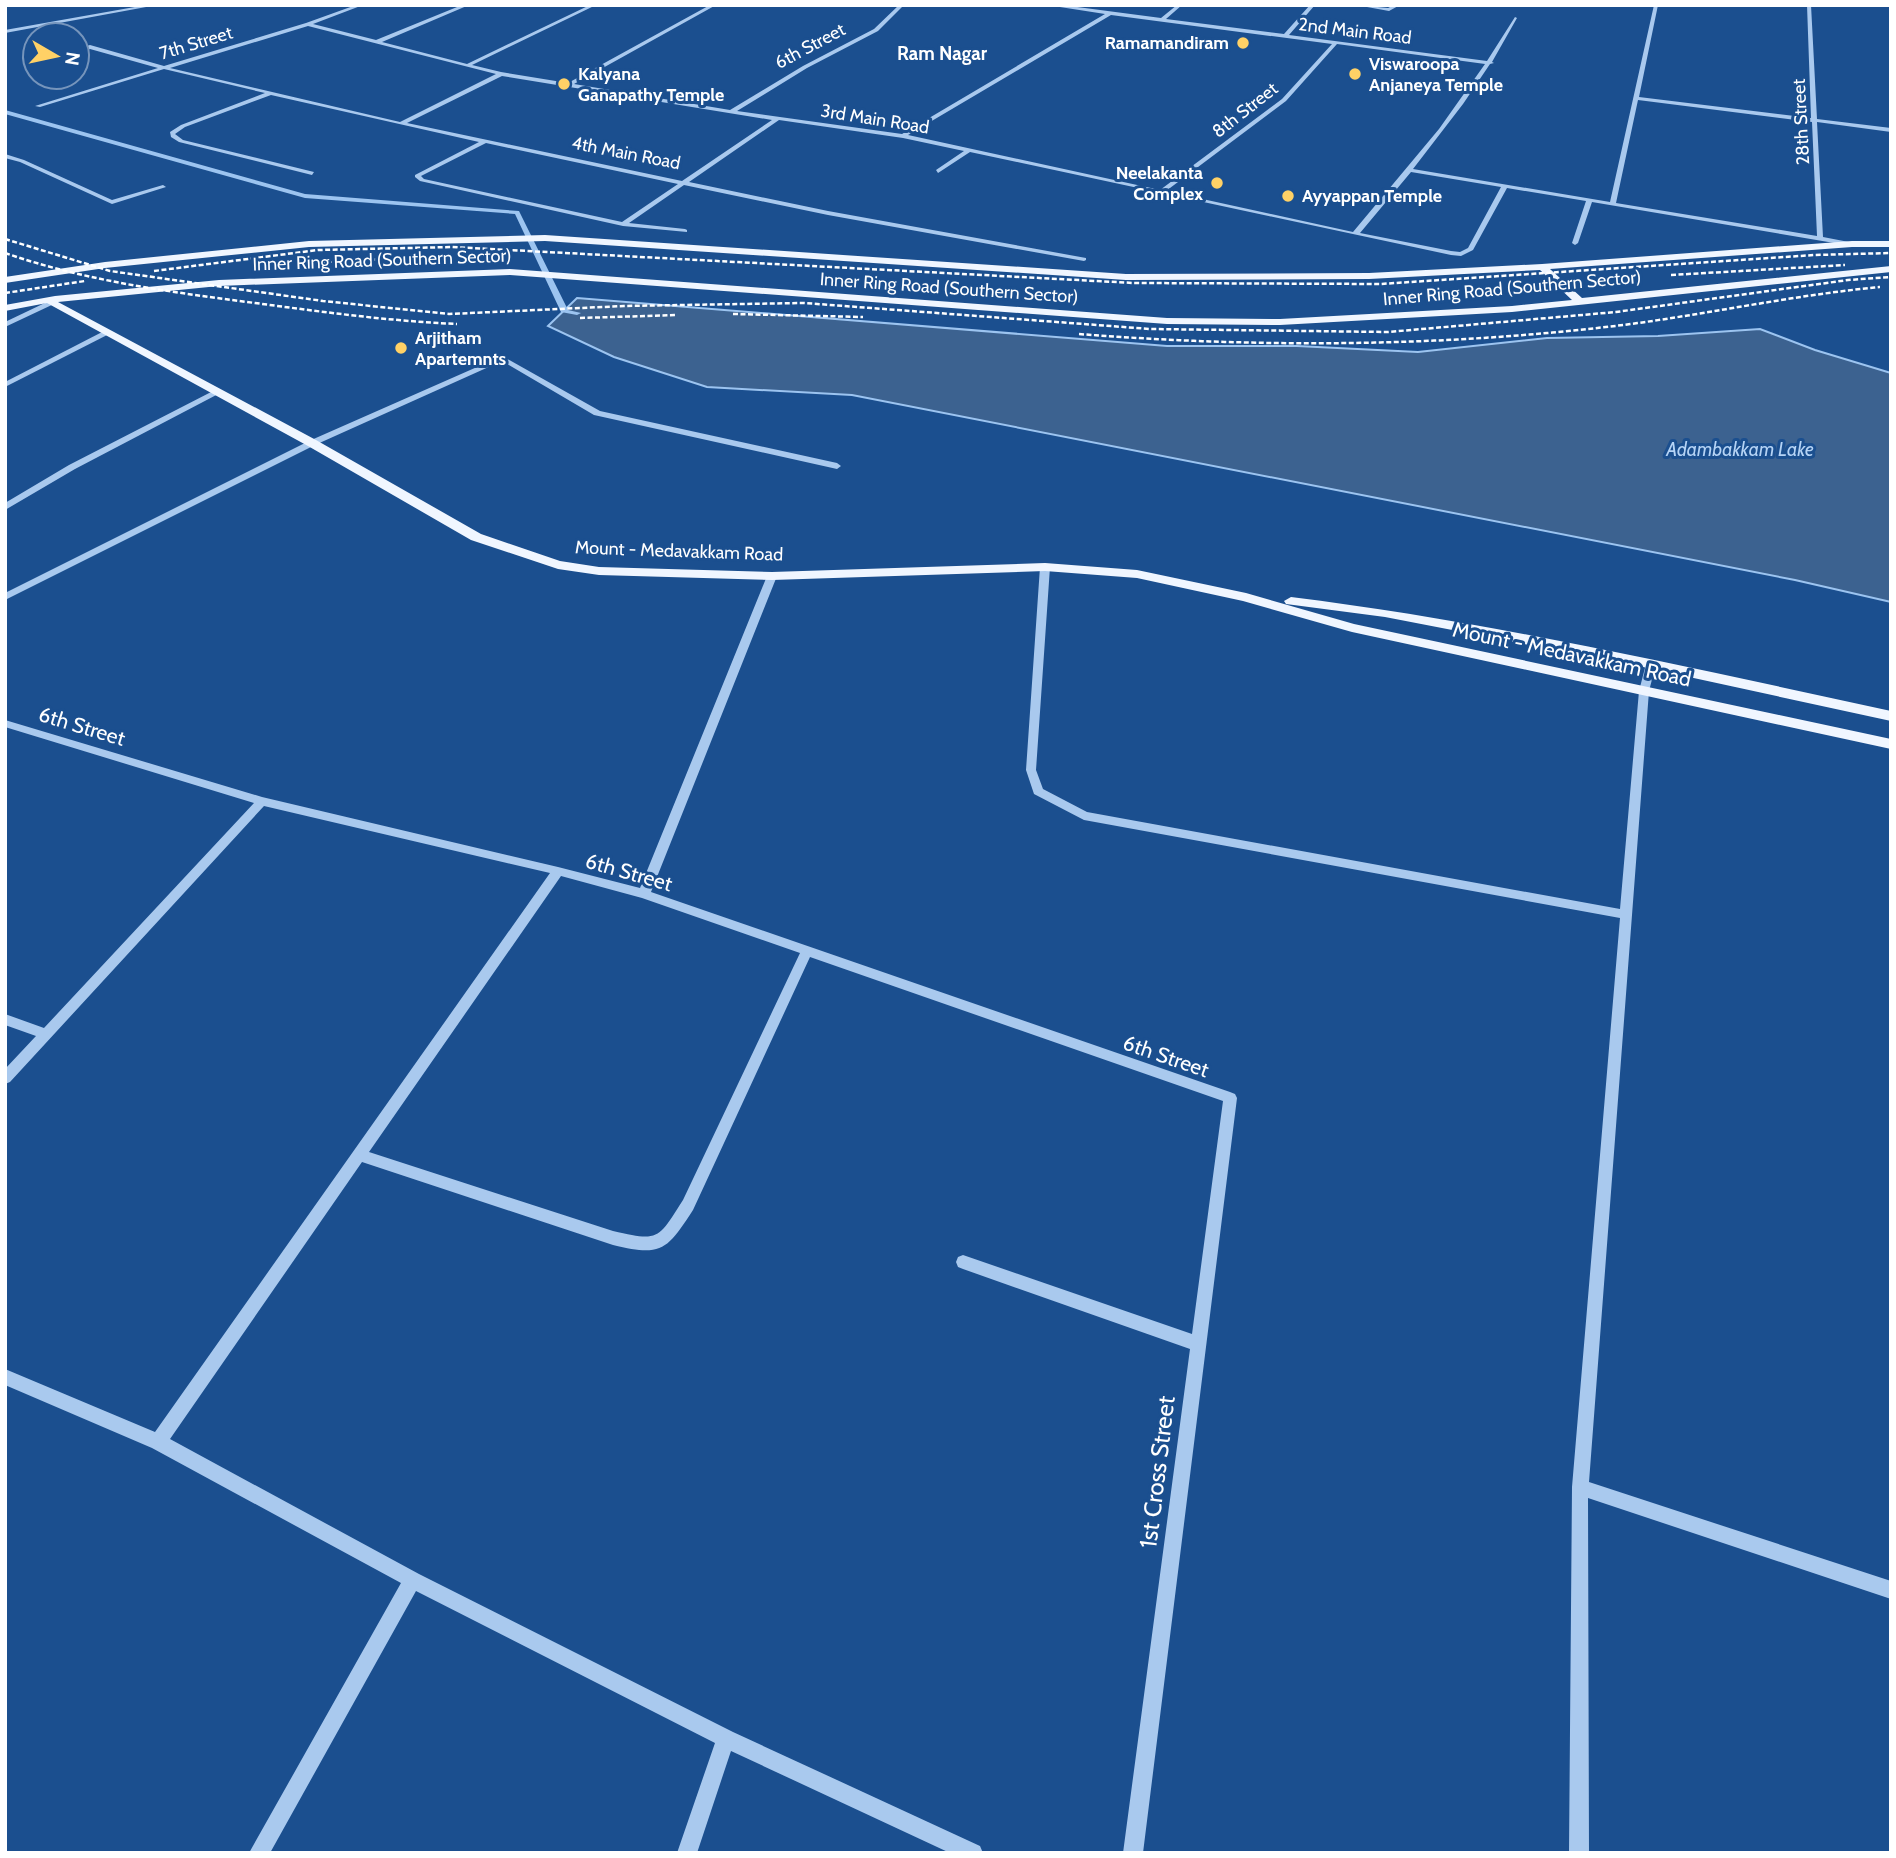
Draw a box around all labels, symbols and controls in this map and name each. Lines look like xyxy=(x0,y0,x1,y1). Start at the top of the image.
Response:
street label: 2nd Main Road xyxy=(1297,13,1413,49)
street label: 6th Street xyxy=(771,18,849,74)
north arrow xyxy=(21,21,91,91)
street label: 7th Street xyxy=(157,21,235,65)
place label: Ramamandiram xyxy=(1105,32,1229,54)
marker: Ramamandiram xyxy=(1235,35,1251,51)
district label: Ram Nagar xyxy=(897,42,988,65)
text: N xyxy=(60,50,85,67)
place label: Viswaroopa Anjaneya Temple xyxy=(1369,53,1503,96)
place label: Kalyana Ganapathy Temple xyxy=(578,63,724,106)
marker: Viswaroopa Anjaneya Temple xyxy=(1347,66,1363,82)
marker: Kalyana Ganapathy Temple xyxy=(556,76,572,92)
street label: 8th Street xyxy=(1208,78,1282,142)
street label: 28th Street xyxy=(1788,78,1814,166)
street label: 3rd Main Road xyxy=(819,100,931,138)
street label: 4th Main Road xyxy=(570,132,682,174)
place label: Neelakanta Complex xyxy=(1116,162,1203,205)
marker: Neelakanta Complex xyxy=(1209,175,1225,191)
place label: Ayyappan Temple xyxy=(1302,185,1442,207)
marker: Ayyappan Temple xyxy=(1280,188,1296,204)
street label: Inner Ring Road (Southern Sector) xyxy=(252,244,512,276)
street label: Inner Ring Road (Southern Sector) xyxy=(1382,266,1642,310)
street label: Inner Ring Road (Southern Sector) xyxy=(819,268,1079,308)
place label: Arjitham Apartemnts xyxy=(415,327,507,370)
marker: Arjitham Apartemnts xyxy=(393,340,409,356)
water label: Adambakkam Lake xyxy=(1665,438,1814,461)
street label: Mount - Medavakkam Road xyxy=(575,536,783,566)
street label: Mount - Medavakkam Road xyxy=(1451,617,1693,691)
street label: 6th Street xyxy=(36,701,128,751)
street label: 6th Street xyxy=(583,848,675,896)
street label: 6th Street xyxy=(1120,1030,1212,1082)
street label: 1st Cross Street xyxy=(1133,1394,1181,1550)

